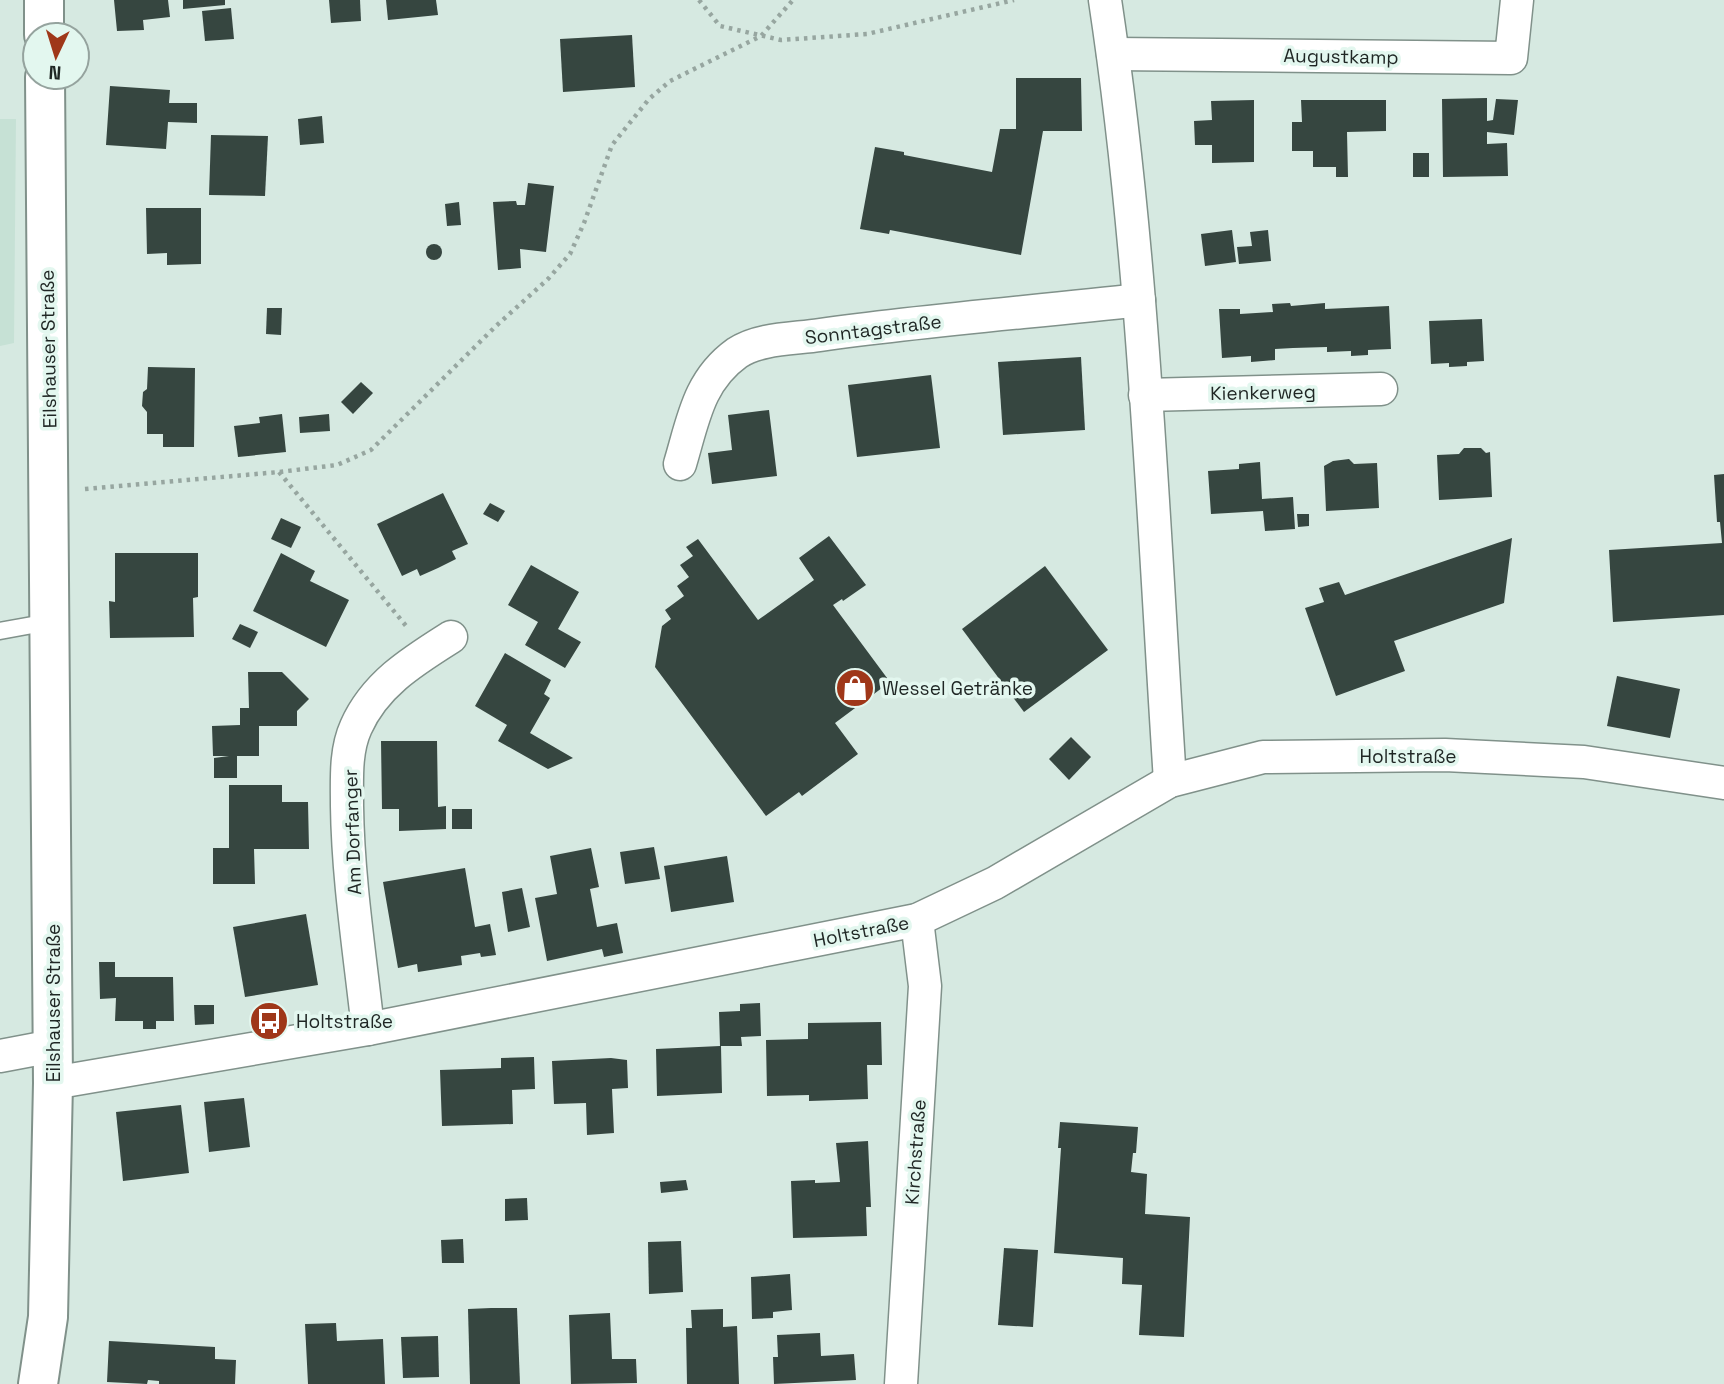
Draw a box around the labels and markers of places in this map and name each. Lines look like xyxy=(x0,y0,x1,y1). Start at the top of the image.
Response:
shop icon: Wessel Getränke xyxy=(834,667,876,709)
place label: Wessel Getränke xyxy=(882,676,1033,701)
bus stop icon: Holtstraße xyxy=(248,1000,290,1042)
place label: Holtstraße xyxy=(296,1009,393,1034)

